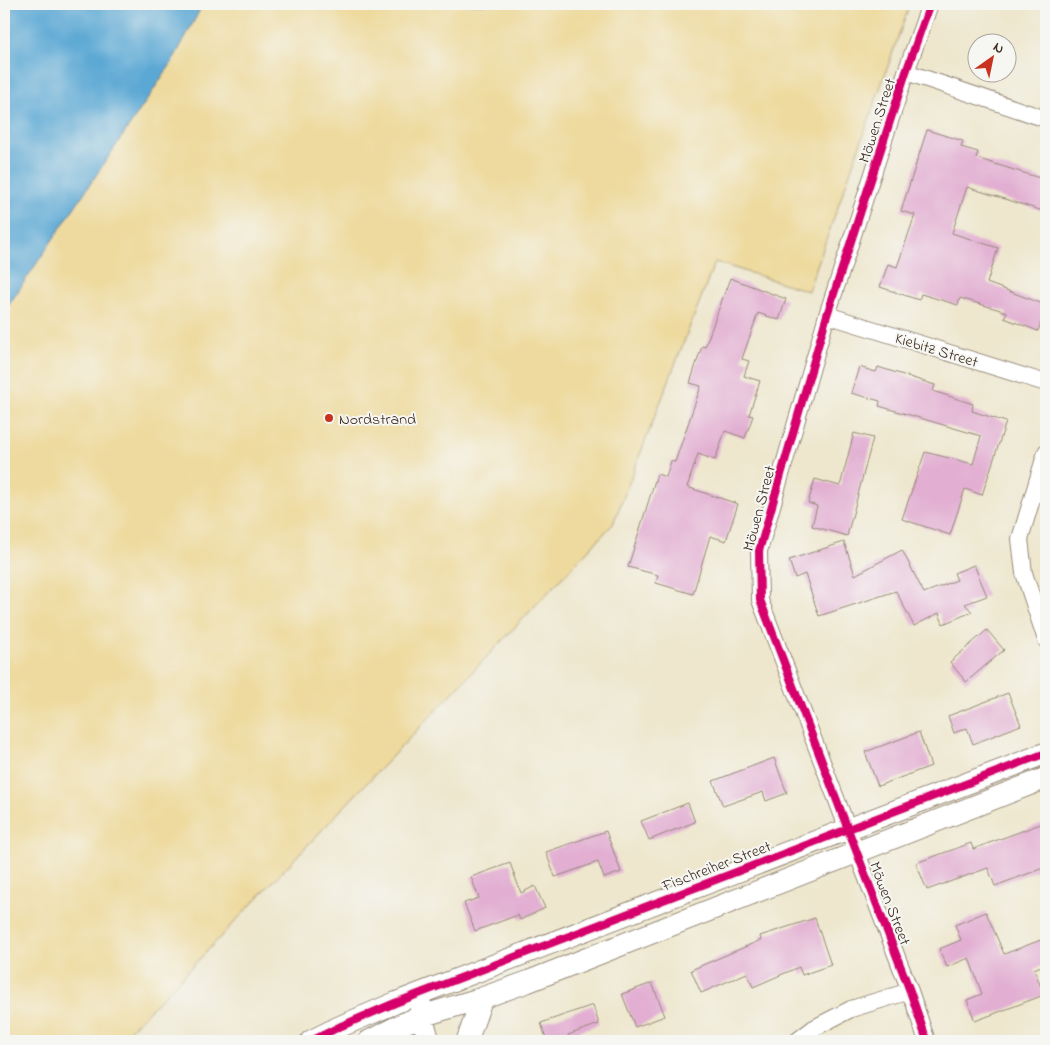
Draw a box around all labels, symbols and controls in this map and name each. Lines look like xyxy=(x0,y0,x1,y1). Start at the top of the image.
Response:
north arrow xyxy=(968,32,1018,82)
text: N xyxy=(989,37,1008,60)
street label: Möwen Street xyxy=(853,75,903,166)
street label: Kiebitz Street xyxy=(892,327,981,375)
place label: Nordstrand xyxy=(339,408,416,432)
marker: Nordstrand xyxy=(323,412,335,424)
street label: Möwen Street xyxy=(737,462,783,554)
street label: Fischreiher Street xyxy=(658,835,775,899)
street label: Möwen Street xyxy=(862,858,916,950)

